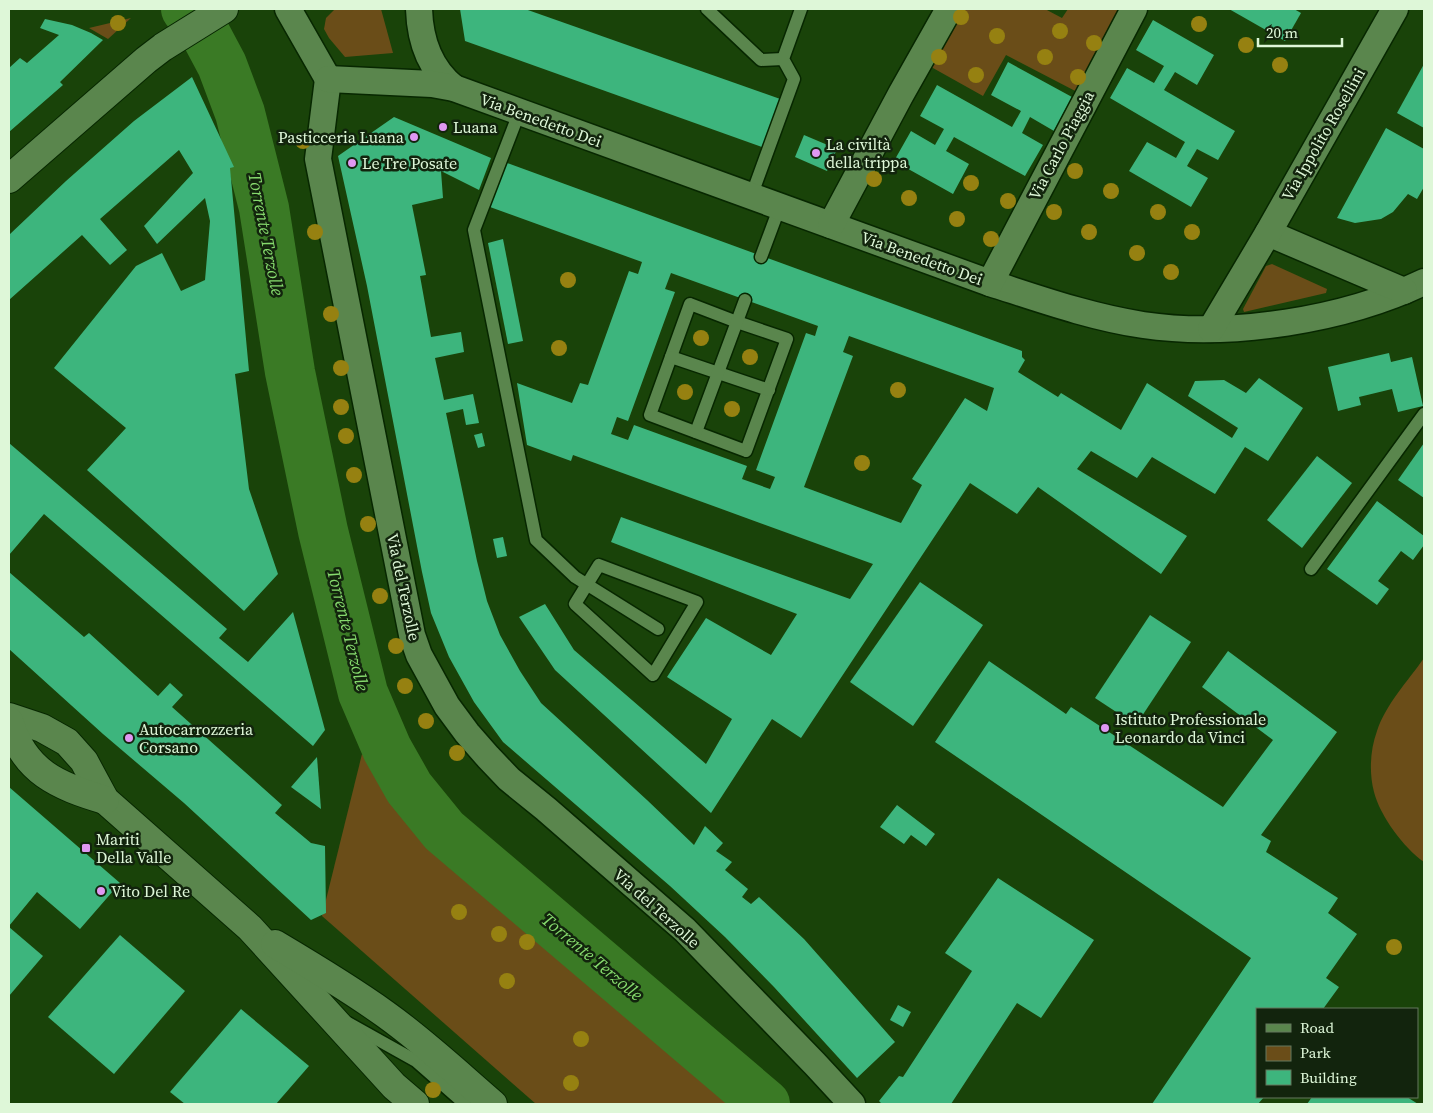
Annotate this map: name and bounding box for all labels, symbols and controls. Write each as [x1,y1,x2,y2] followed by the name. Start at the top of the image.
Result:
[1258,15,1342,47] scale bar
[1266,22,1298,43] text: 20 m
[1276,64,1370,204] street label: Via Ippolito Rosellini
[1023,86,1099,203] street label: Via Carlo Piaggia
[477,88,605,152] street label: Via Benedetto Dei
[453,116,498,138] place label: Luana
[437,121,449,133] marker: Luana
[278,126,405,148] place label: Pasticceria Luana
[408,131,420,143] marker: Pasticceria Luana
[826,133,908,173] place label: La civiltà della trippa
[810,147,822,159] marker: La civiltà della trippa
[362,152,457,174] place label: Le Tre Posate
[346,157,358,169] marker: Le Tre Posate
[242,170,291,298] water label: Torrente Terzolle
[858,226,986,290] street label: Via Benedetto Dei
[382,531,426,643] street label: Via del Terzolle
[321,566,376,694] water label: Torrente Terzolle
[1115,708,1266,748] place label: Istituto Professionale Leonardo da Vinci
[139,718,254,758] place label: Autocarrozzeria Corsano
[1099,722,1111,734] marker: Istituto Professionale Leonardo da Vinci
[123,732,135,744] marker: Autocarrozzeria Corsano
[96,828,171,868] place label: Mariti Della Valle
[80,842,92,854] marker: Mariti Della Valle
[609,863,705,953] street label: Via del Terzolle
[111,880,190,902] place label: Vito Del Re
[95,885,107,897] marker: Vito Del Re
[536,907,649,1007] water label: Torrente Terzolle
[1256,1008,1418,1098] legend
[1300,1017,1334,1038] text: Road
[1300,1042,1332,1063] text: Park
[1300,1067,1357,1088] text: Building

